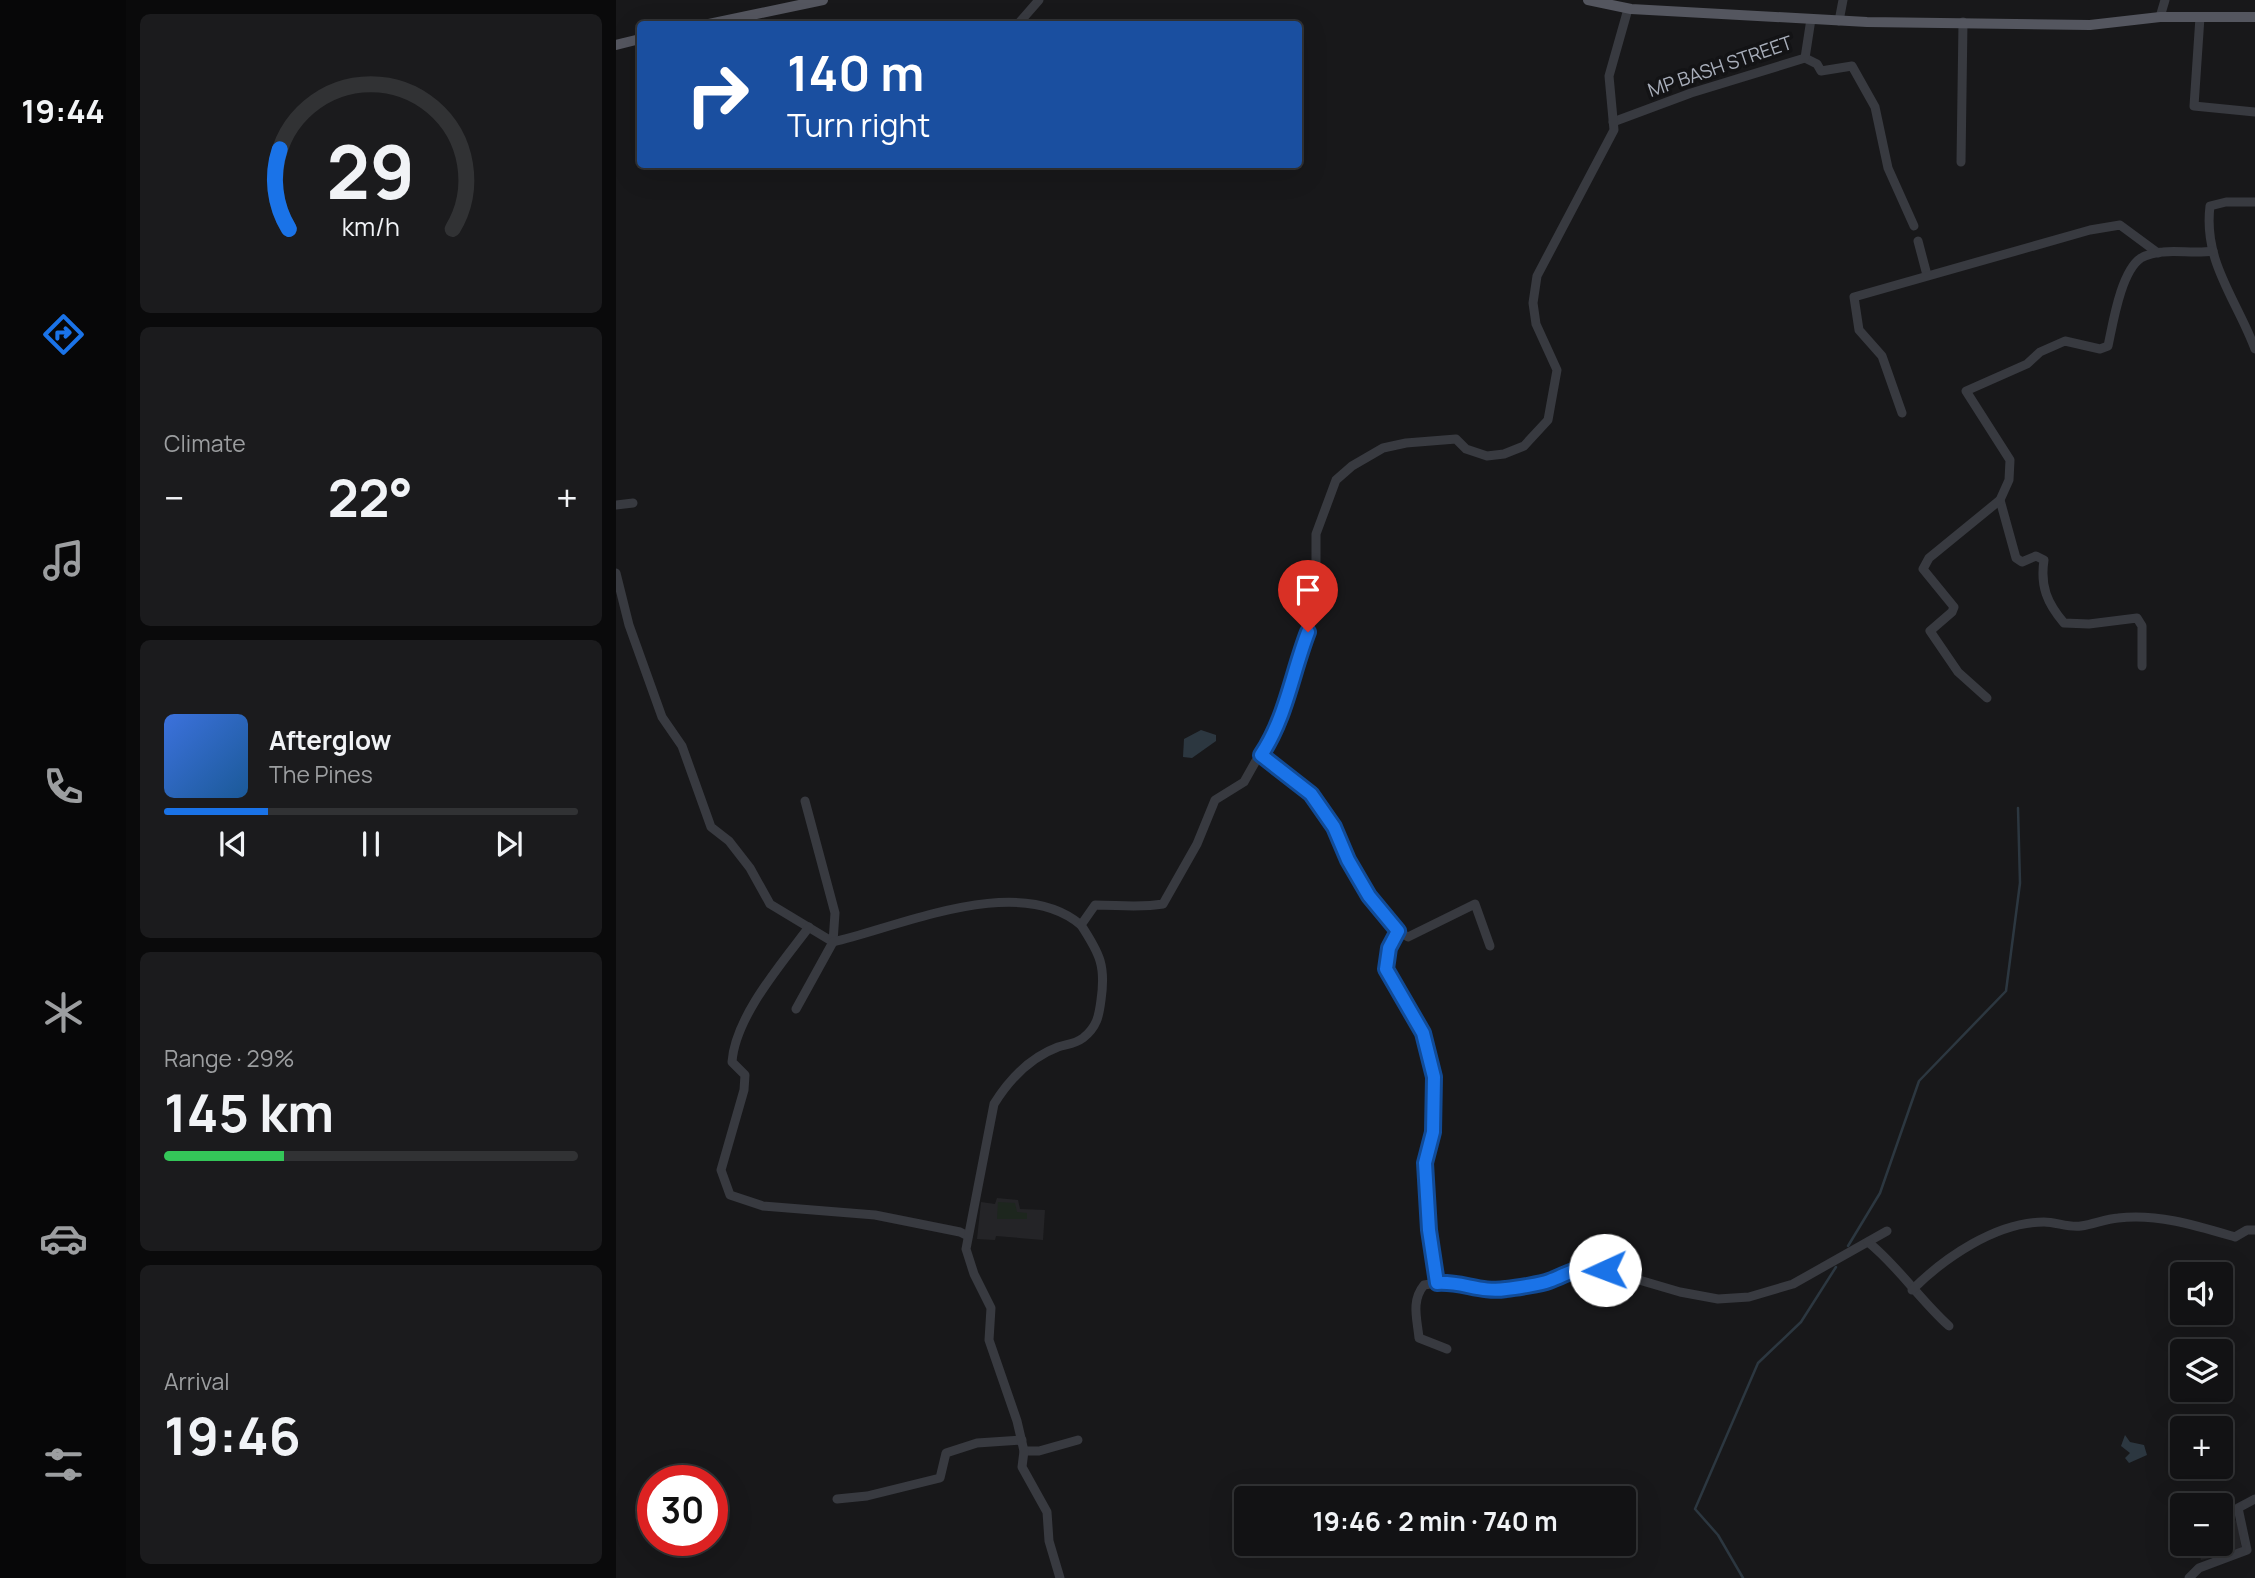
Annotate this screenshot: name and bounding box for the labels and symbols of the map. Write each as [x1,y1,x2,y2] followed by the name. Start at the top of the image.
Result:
[1644,29,1796,103] street label: MP BASH STREET
[1278,560,1338,632] pin
[1568,1233,1642,1307] position arrow
[637,1465,728,1556] speed limit sign: 30

